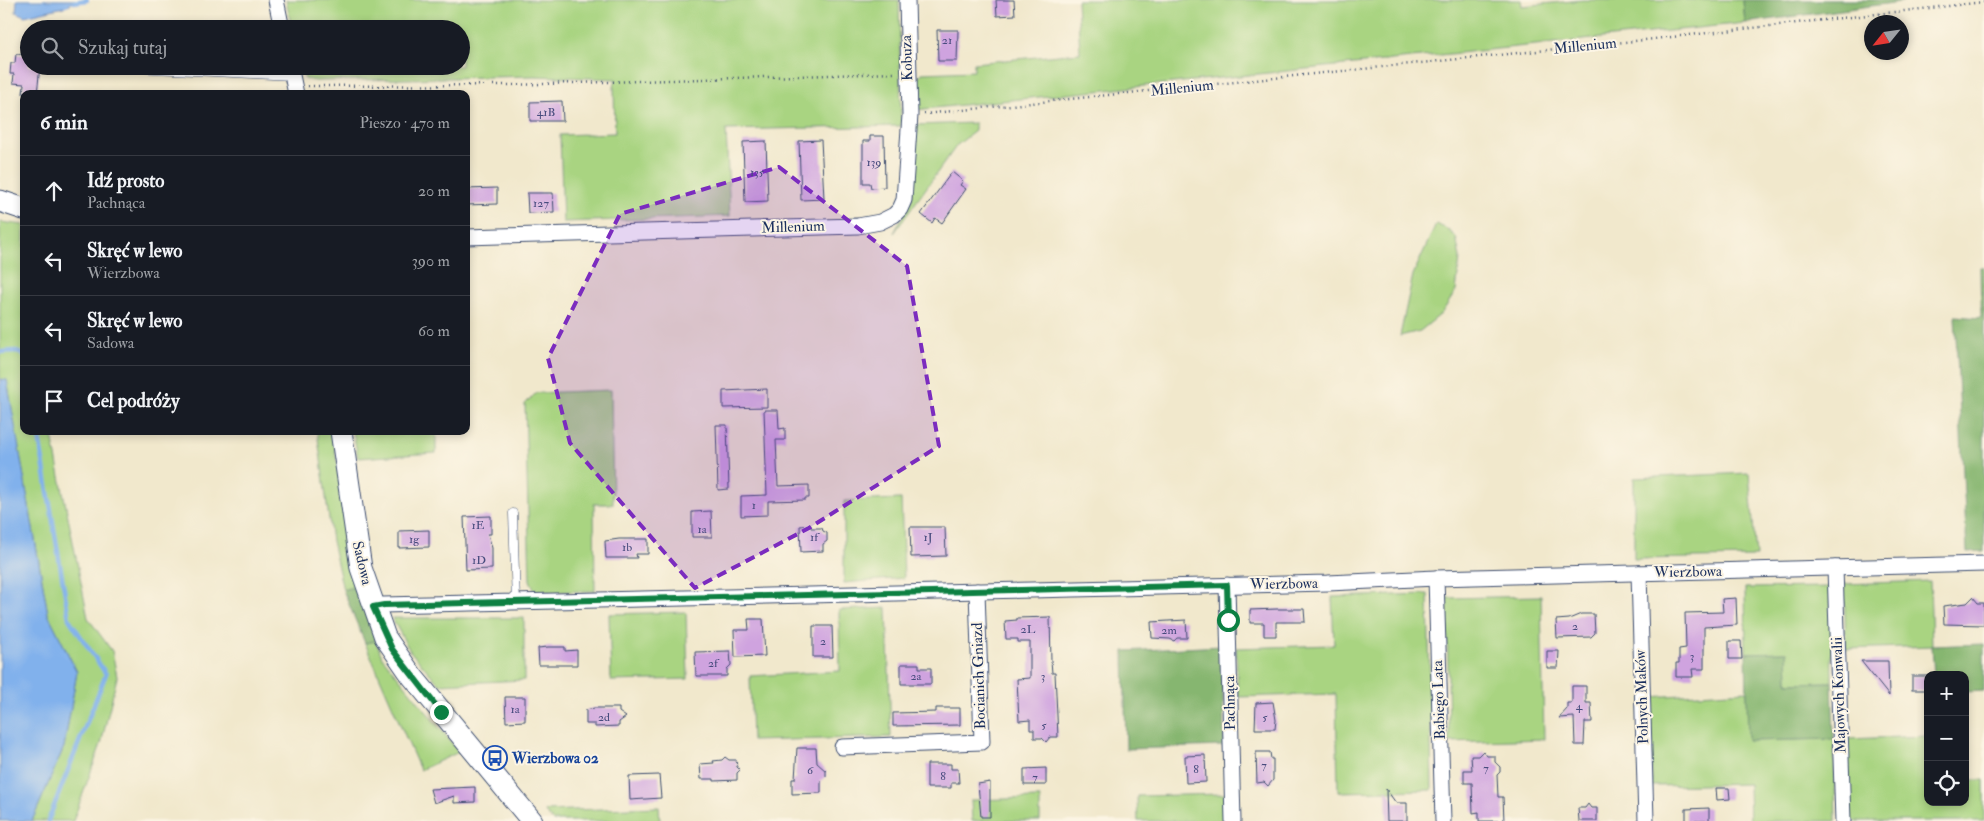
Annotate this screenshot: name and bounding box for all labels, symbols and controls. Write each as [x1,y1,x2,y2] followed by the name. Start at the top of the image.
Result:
[1864,15,1909,60] north arrow
[20,20,470,75] search box
[942,33,952,48] house number: 21
[1552,33,1618,59] street label: Millenium
[38,34,66,62] icon: search
[897,34,917,81] street label: Kobuza
[78,36,167,60] text: Szukaj tutaj
[1149,75,1215,101] street label: Millenium
[537,105,555,120] house number: 41B
[40,109,88,136] text: 6 min
[359,113,450,133] text: Pieszo · 470 m
[866,155,882,170] house number: 139
[750,165,765,180] house number: 135
[87,169,164,193] text: Idź prosto
[40,177,68,205] icon: ahead
[418,181,450,201] text: 20 m
[87,193,145,213] text: Pachnąca
[533,196,549,211] house number: 127
[761,216,825,238] street label: Millenium
[87,239,182,263] text: Skręć w lewo
[40,247,68,275] icon: left
[412,251,450,271] text: 390 m
[87,263,160,283] text: Wierzbowa
[87,309,182,333] text: Skręć w lewo
[40,317,68,345] icon: left
[418,321,450,341] text: 60 m
[87,333,134,353] text: Sadowa
[40,387,68,415] icon: arrive
[87,389,180,413] text: Cel podróży
[752,498,756,513] house number: 1
[472,518,485,533] house number: 1E
[697,522,708,537] house number: 1a
[810,530,820,545] house number: 1f
[923,530,933,545] house number: 1J
[409,532,420,547] house number: 1g
[348,539,376,588] street label: Sadowa
[622,540,632,555] house number: 1b
[472,553,486,568] house number: 1D
[1653,562,1723,582] street label: Wierzbowa
[1249,574,1319,594] street label: Wierzbowa
[1217,609,1240,632] route start
[1572,619,1578,634] house number: 2
[968,622,990,730] street label: Bocianich Gniazd
[1021,622,1036,637] house number: 2L
[1161,623,1177,638] house number: 2m
[820,634,826,649] house number: 2
[1827,637,1851,753] street label: Majowych Konwalii
[1631,649,1653,744] street label: Polnych Maków
[1690,649,1694,664] house number: 3
[708,656,720,671] house number: 2f
[1428,659,1450,740] street label: Babiego Lata
[910,669,923,684] house number: 2a
[1041,669,1045,684] house number: 3
[1924,671,1969,806] map controls
[1924,671,1969,716] button: +
[1220,675,1240,730] street label: Pachnąca
[1576,699,1583,714] house number: 4
[430,701,453,724] route end
[510,702,521,717] house number: 1a
[598,710,610,725] house number: 2d
[1262,710,1268,725] house number: 5
[1924,716,1969,761] button: −
[1041,718,1047,733] house number: 5
[482,745,508,771] bus stop icon: Wierzbowa 02
[511,749,599,768] place label: Wierzbowa 02
[1261,758,1267,773] house number: 7
[1483,761,1489,776] house number: 7
[1924,761,1969,806] button: locate
[1193,762,1199,777] house number: 8
[807,763,814,778] house number: 6
[940,769,946,784] house number: 8
[1032,770,1038,785] house number: 7

